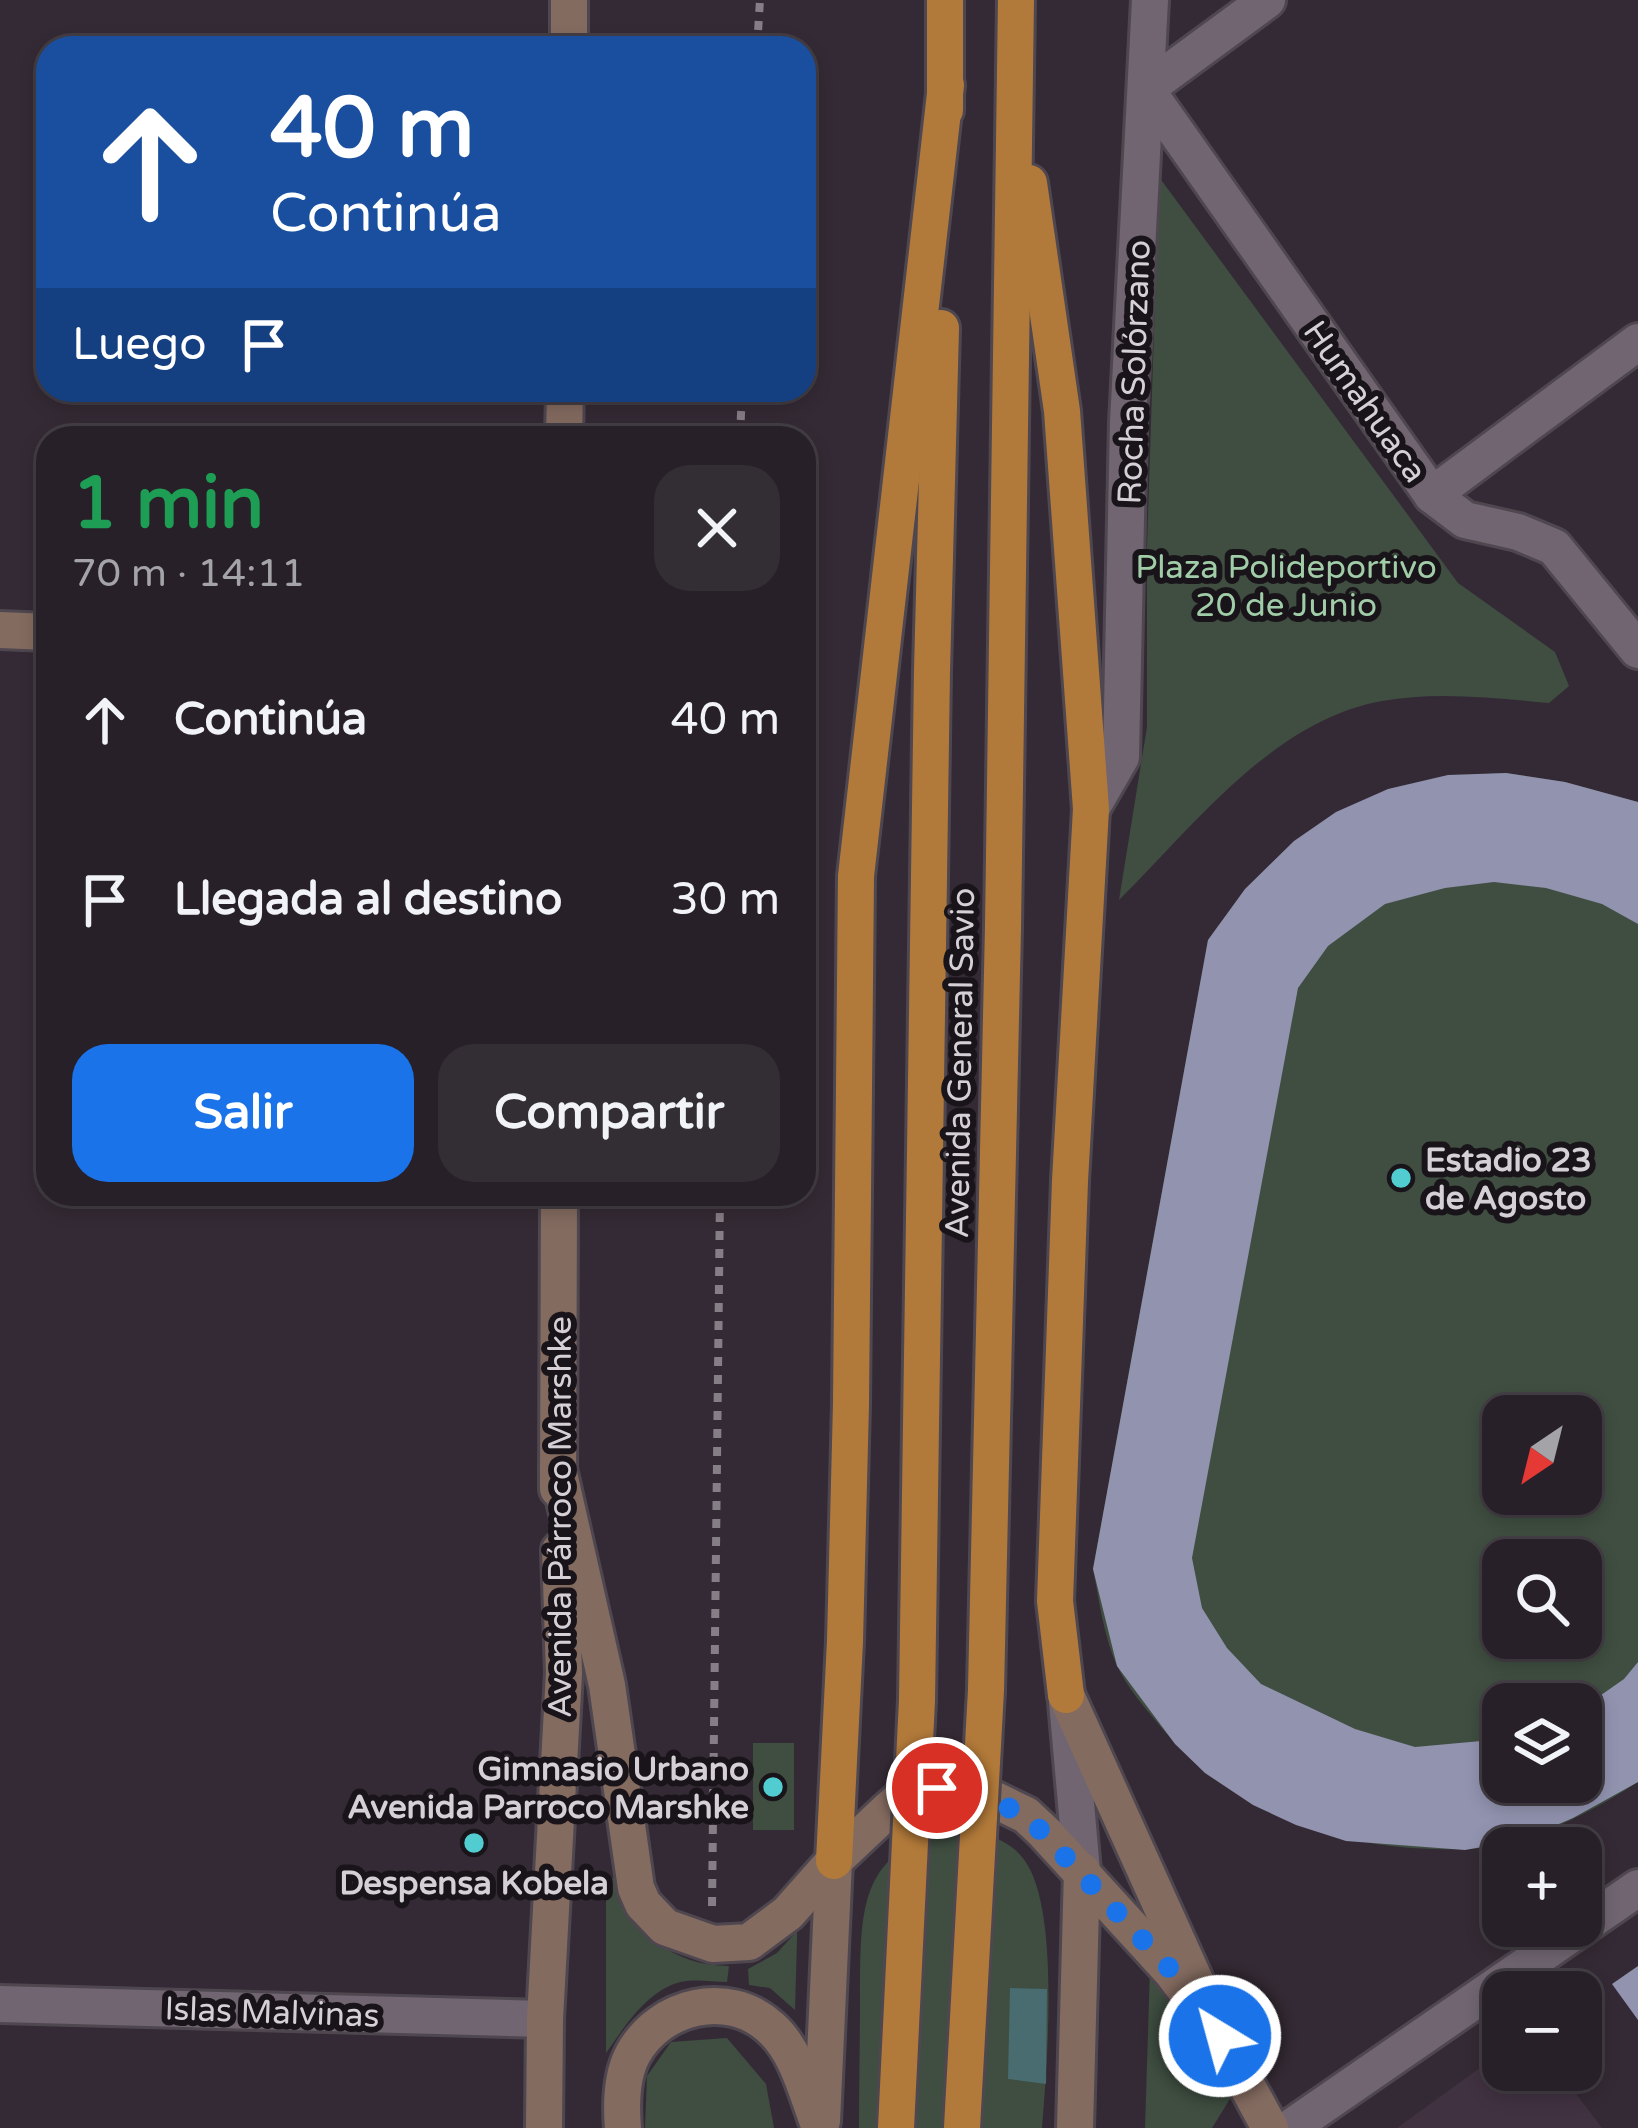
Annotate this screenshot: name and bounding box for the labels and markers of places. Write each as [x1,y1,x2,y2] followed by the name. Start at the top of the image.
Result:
[1425,1141,1592,1218] place label: Estadio 23 de Agosto
[1388,1165,1414,1191] marker: Estadio 23 de Agosto
[886,1737,988,1839] pin
[347,1750,749,1827] place label: Gimnasio Urbano Avenida Parroco Marshke
[760,1774,786,1800] marker: Gimnasio Urbano Avenida Parroco Marshke
[461,1830,487,1856] marker: Despensa Kobela
[339,1864,609,1903] place label: Despensa Kobela

